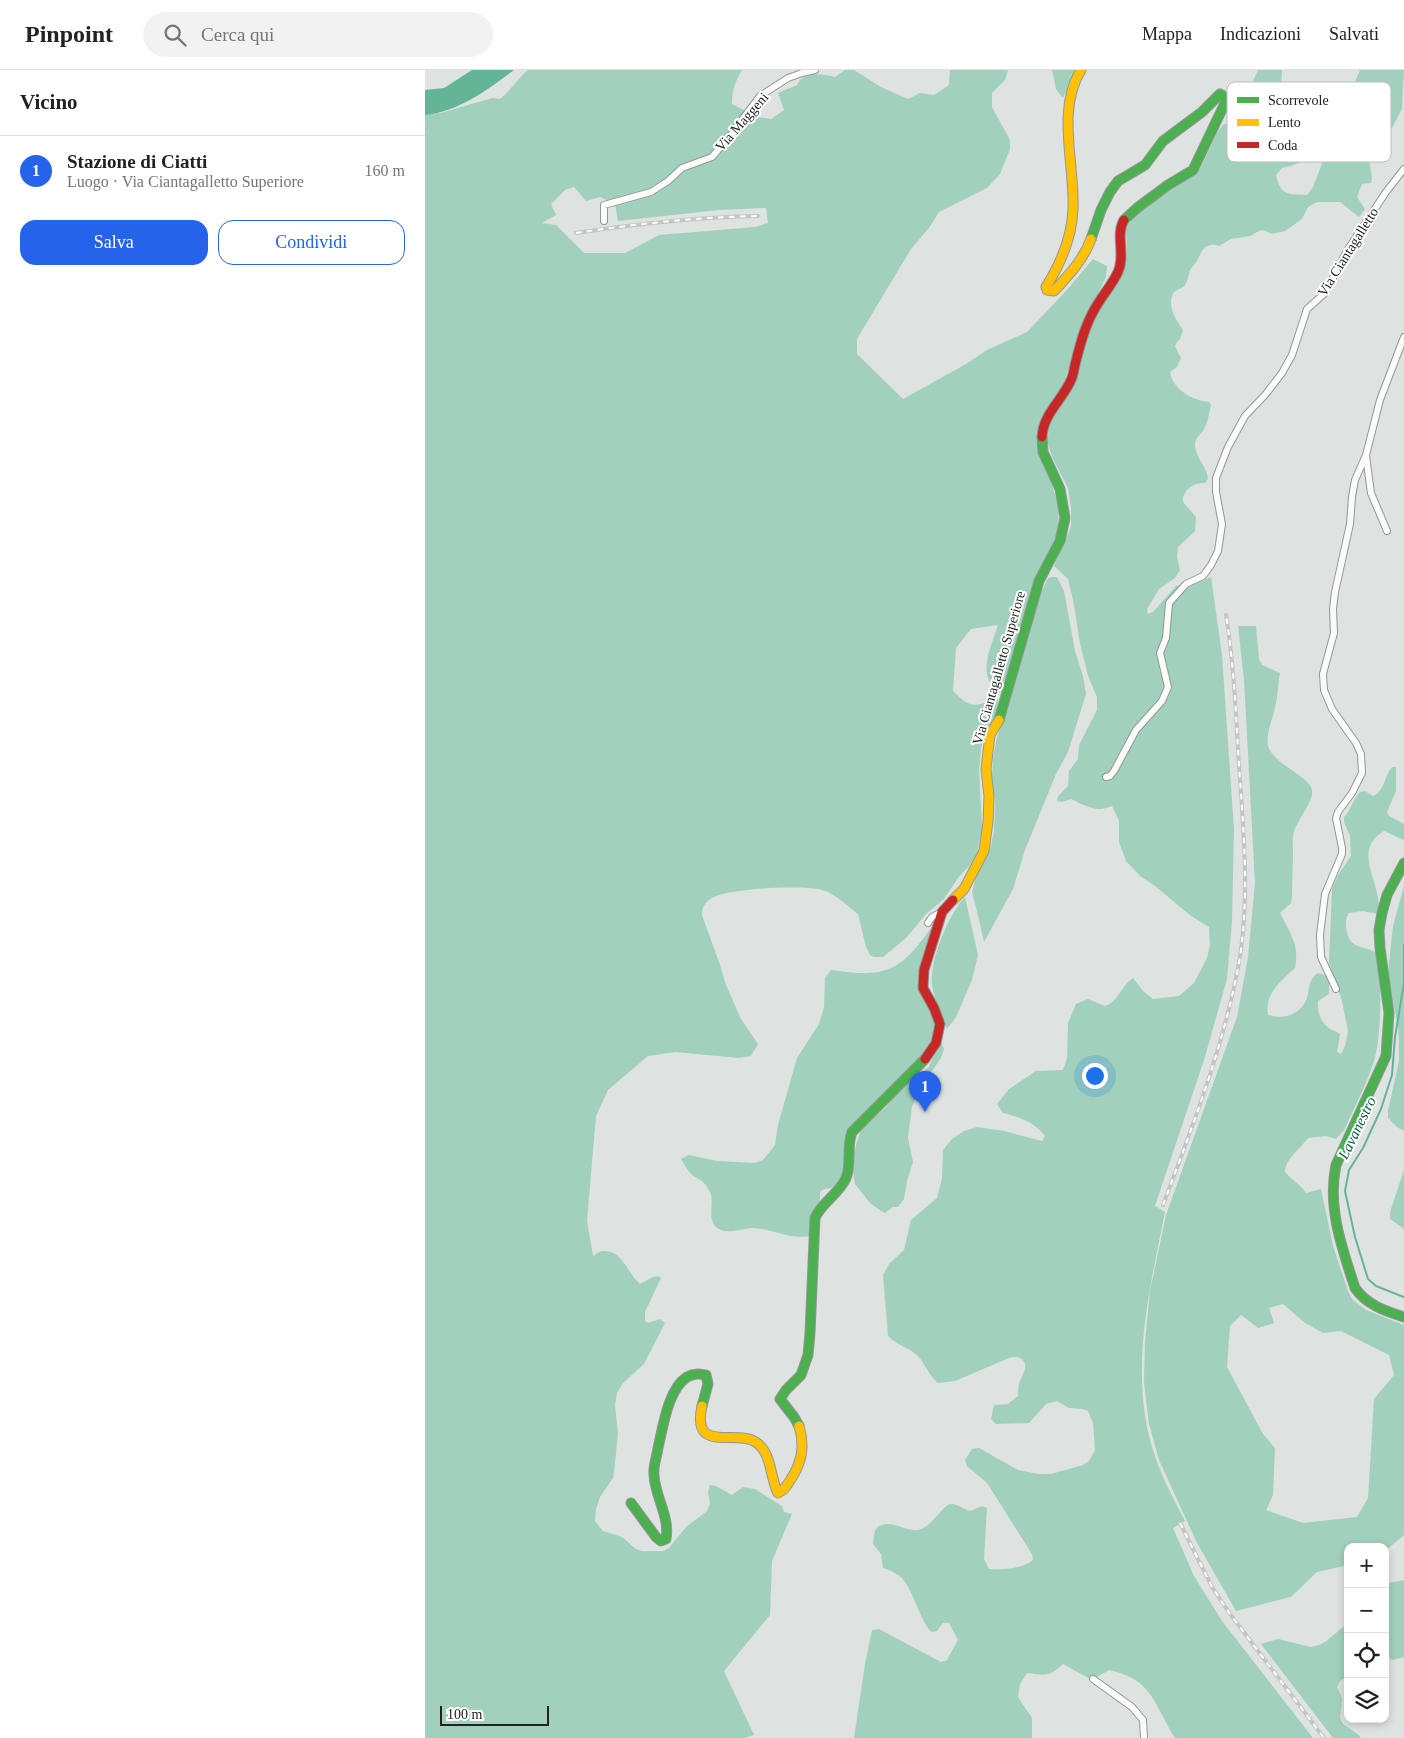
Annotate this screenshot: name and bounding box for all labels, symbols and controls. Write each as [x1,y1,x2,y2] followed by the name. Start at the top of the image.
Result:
[143,12,493,57] search box
[25,21,113,47] text: Pinpoint
[161,21,189,49] icon: search
[201,24,274,45] text: Cerca qui
[1142,24,1192,44] text: Mappa
[1220,24,1301,44] text: Indicazioni
[1329,24,1379,44] text: Salvati
[1227,82,1391,162] legend
[20,90,78,114] text: Vicino
[713,90,772,154] street label: Via Maggeni
[1268,93,1329,108] text: Scorrevole
[1268,115,1301,130] text: Lento
[1268,138,1298,153] text: Coda
[67,151,207,172] text: Stazione di Ciatti
[32,162,40,179] text: 1
[365,162,405,179] text: 160 m
[67,173,304,190] text: Luogo · Via Ciantagalletto Superiore
[1315,205,1381,299] street label: Via Ciantagalletto
[20,220,208,265] button: Salva
[218,220,405,265] button: Condividi
[970,589,1028,747] street label: Via Ciantagalletto Superiore
[1082,1063,1108,1089] your location
[909,1071,941,1112] pin: 1
[1335,1094,1379,1162] water label: Lavanestro
[1344,1543,1389,1723] map controls
[1344,1543,1389,1588] button: +
[1344,1588,1389,1633] button: −
[1344,1633,1389,1678] button: locate
[1344,1678,1389,1723] button: layers
[440,1703,549,1726] scale bar
[447,1707,482,1722] text: 100 m

